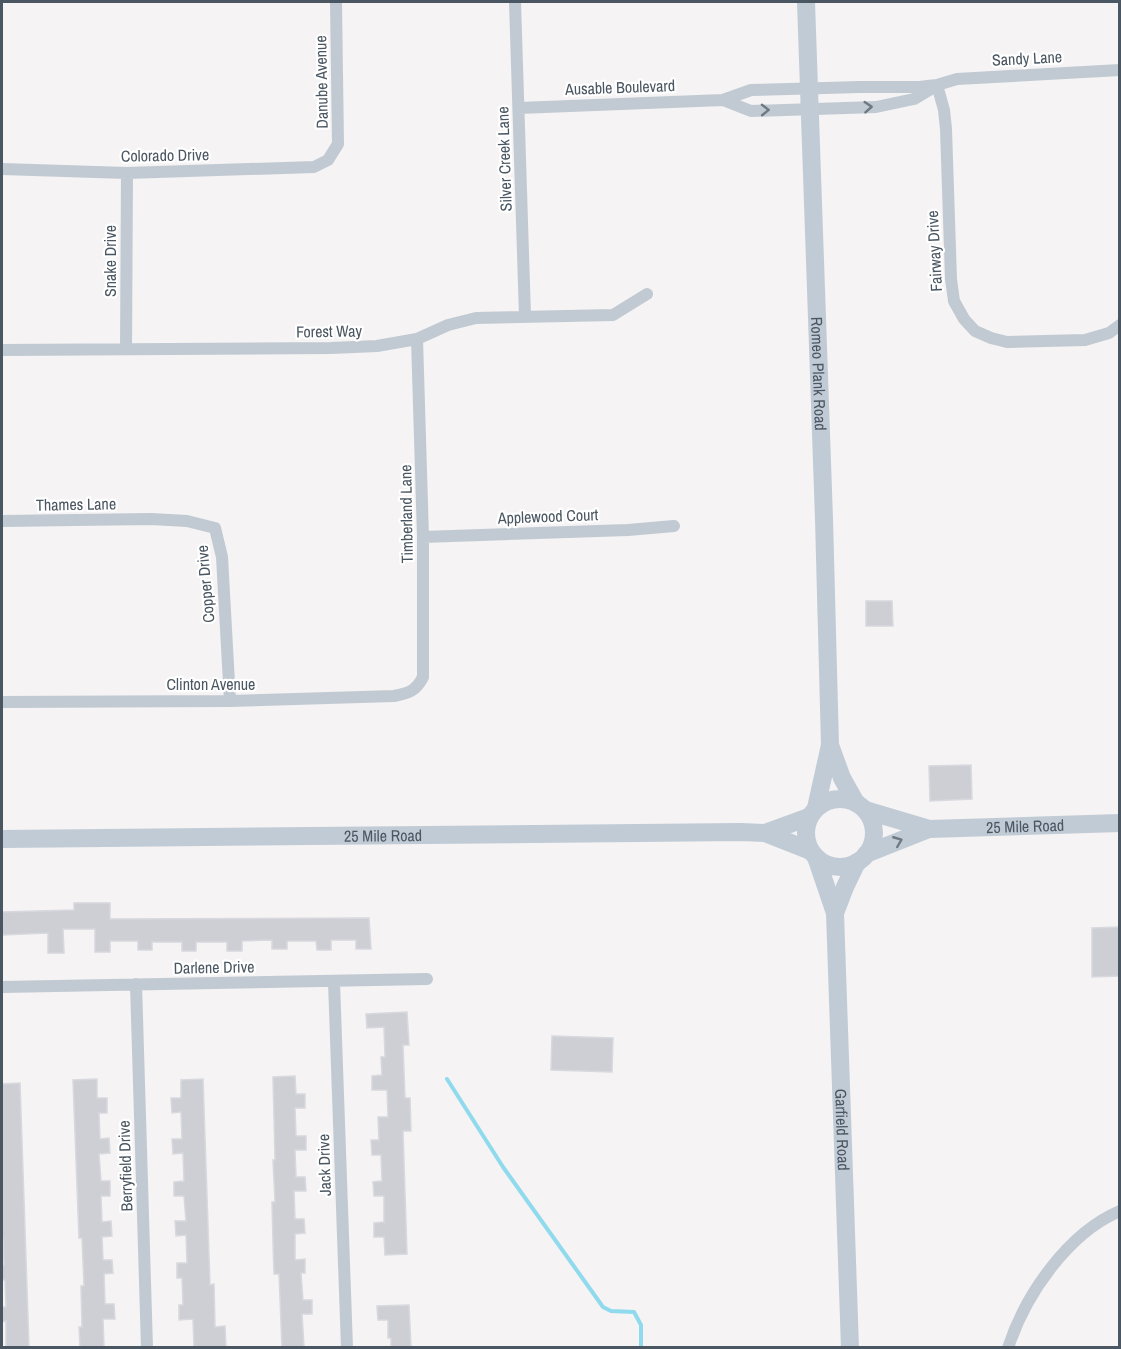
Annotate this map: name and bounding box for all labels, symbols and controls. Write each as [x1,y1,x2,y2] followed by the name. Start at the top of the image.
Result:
[309,35,333,129] street label: Danube Avenue
[991,45,1063,71] street label: Sandy Lane
[564,74,675,100] street label: Ausable Boulevard
[864,101,873,114] one-way arrow
[761,104,770,117] one-way arrow
[491,106,517,212] street label: Silver Creek Lane
[121,143,209,167] street label: Colorado Drive
[921,210,947,292] street label: Fairway Drive
[99,225,121,297] street label: Snake Drive
[806,317,832,431] street label: Romeo Plank Road
[296,319,363,343] street label: Forest Way
[394,464,418,564] street label: Timberland Lane
[36,492,116,516] street label: Thames Lane
[496,503,599,529] street label: Applewood Court
[191,544,219,624] street label: Copper Drive
[167,673,255,695] street label: Clinton Avenue
[986,814,1065,838] street label: 25 Mile Road
[344,824,422,847] street label: 25 Mile Road
[892,836,903,848] one-way arrow
[173,955,255,979] street label: Darlene Drive
[830,1089,855,1171] street label: Garfield Road
[112,1120,138,1212] street label: Berryfield Drive
[312,1134,336,1196] street label: Jack Drive

